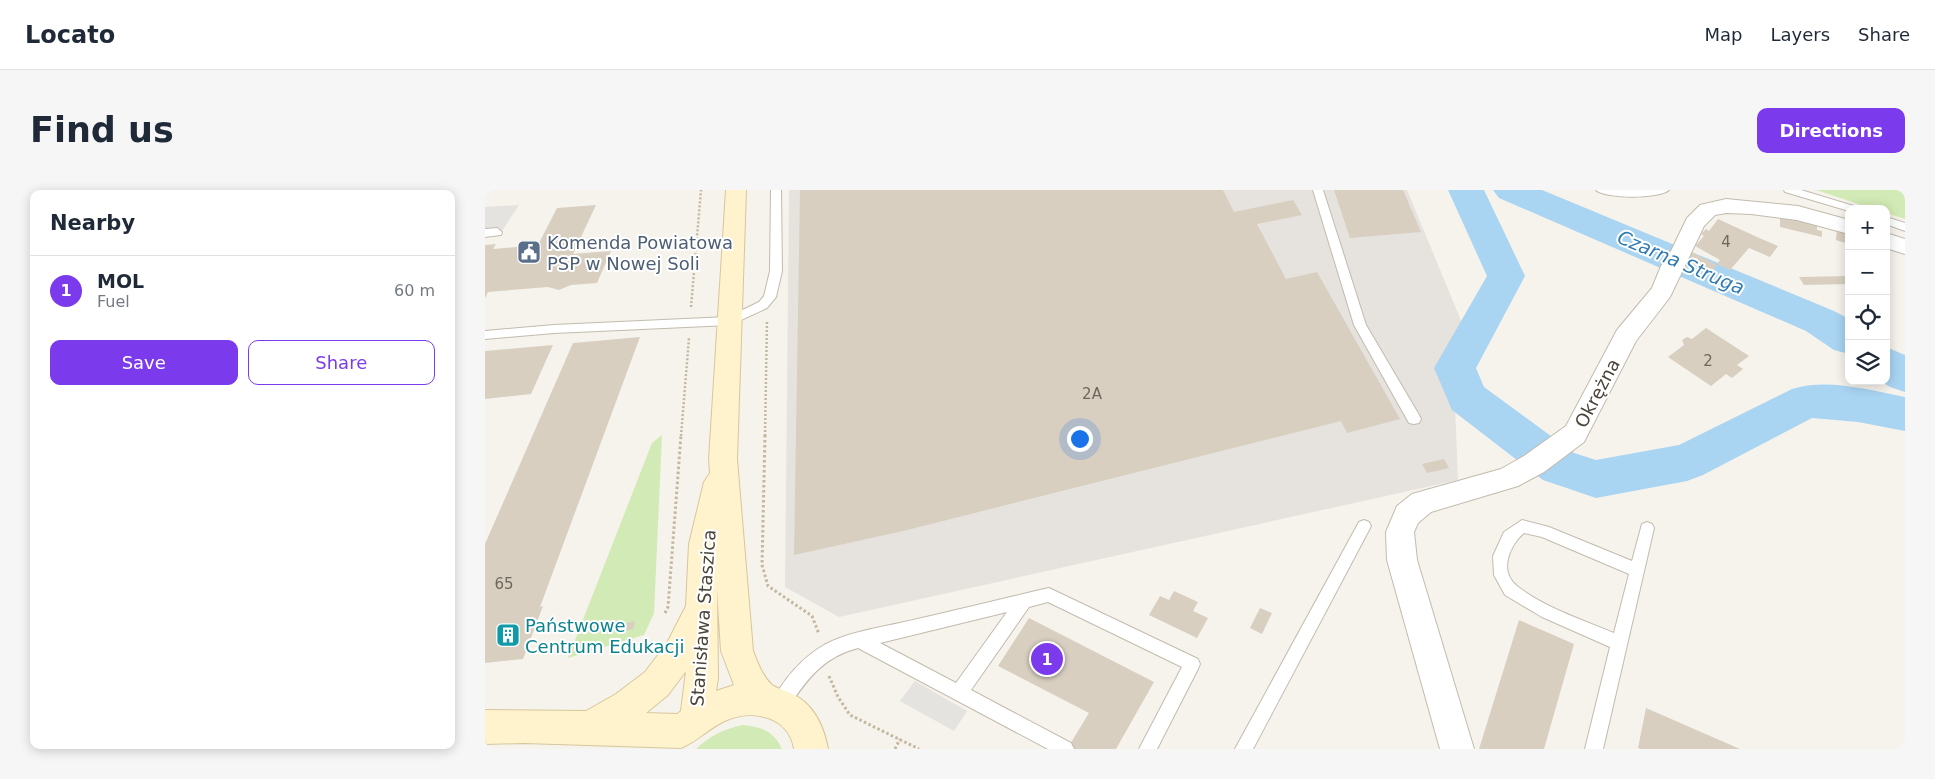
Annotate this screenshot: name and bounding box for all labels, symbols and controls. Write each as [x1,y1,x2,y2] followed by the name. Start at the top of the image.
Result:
[25,21,115,49] text: Locato
[1704,24,1742,45] text: Map
[1770,24,1830,45] text: Layers
[1858,24,1910,45] text: Share
[1757,108,1905,153] button: Directions
[30,110,174,150] text: Find us
[1845,205,1890,385] map controls
[1845,205,1890,250] button: +
[50,211,135,235] text: Nearby
[1614,225,1748,299] water label: Czarna Struga
[547,232,733,274] place label: Komenda Powiatowa PSP w Nowej Soli
[1721,233,1731,251] house number: 4
[516,239,542,265] public building icon: Komenda Powiatowa PSP w Nowej Soli
[1845,250,1890,295] button: −
[97,270,144,292] text: MOL
[60,281,72,300] text: 1
[394,281,435,300] text: 60 m
[97,292,130,311] text: Fuel
[1845,295,1890,340] button: locate
[50,340,238,385] button: Save
[248,340,435,385] button: Share
[1845,340,1890,385] button: layers
[1703,352,1713,370] house number: 2
[1570,355,1624,431] street label: Okrężna
[1082,385,1103,403] house number: 2A
[1067,426,1093,452] your location
[686,529,720,707] street label: Stanisława Staszica
[494,575,514,593] house number: 65
[525,615,684,657] place label: Państwowe Centrum Edukacji
[495,622,521,648] building icon: Państwowe Centrum Edukacji
[1031,640,1063,678] pin: 1

